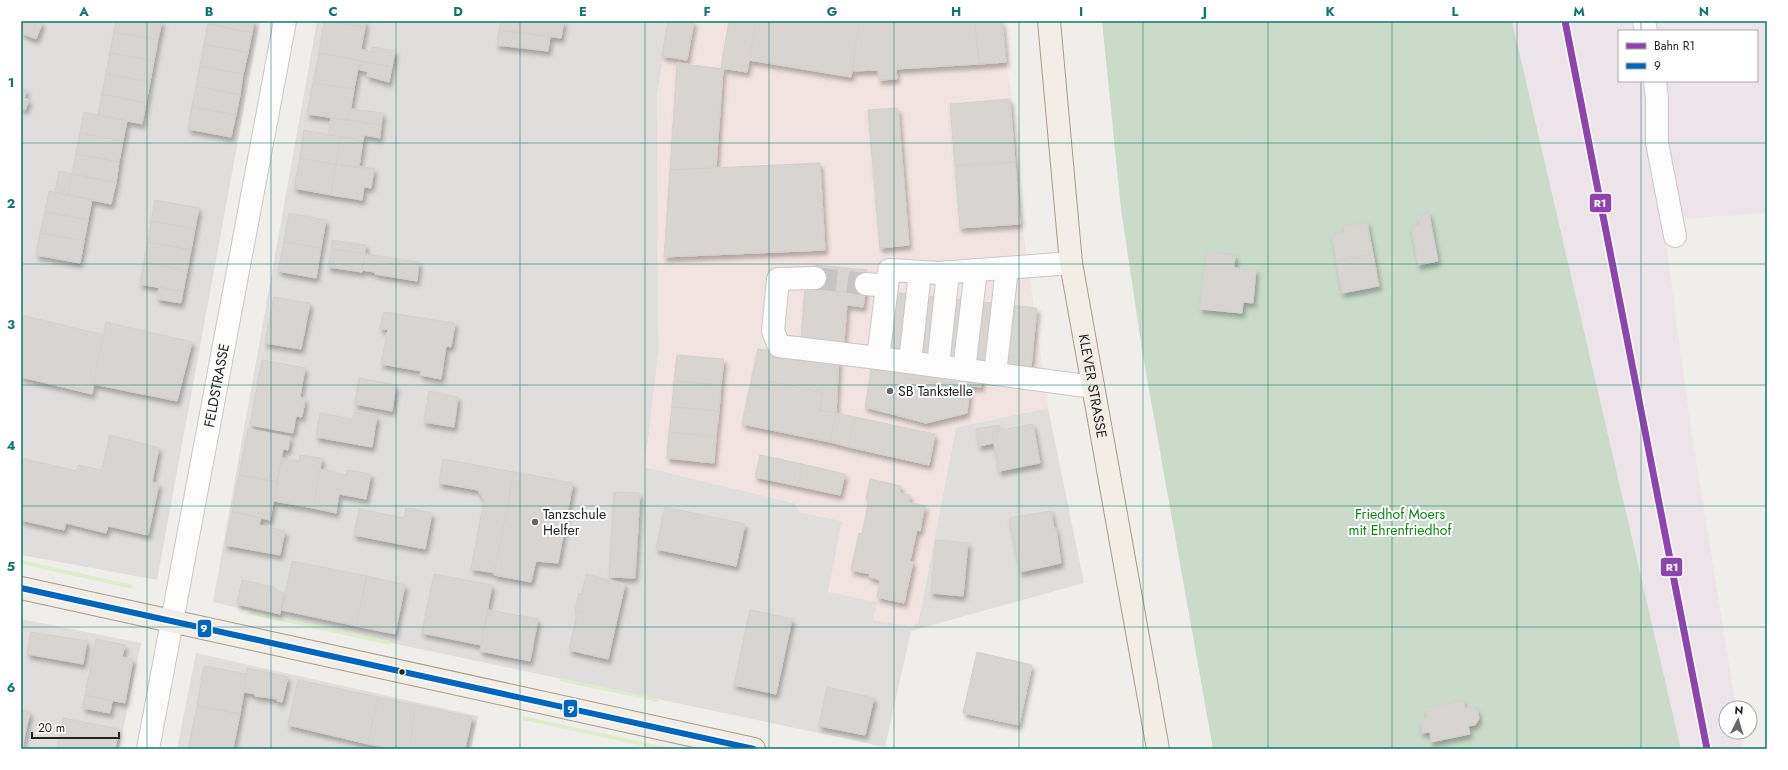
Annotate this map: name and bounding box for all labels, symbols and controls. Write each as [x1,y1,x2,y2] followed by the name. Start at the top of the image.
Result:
[78,2,89,21] text: A
[205,2,214,21] text: B
[328,2,338,21] text: C
[453,2,463,21] text: D
[579,2,587,21] text: E
[703,2,711,21] text: F
[827,2,838,21] text: G
[951,2,961,21] text: H
[1079,2,1083,21] text: I
[1200,2,1207,21] text: J
[1325,2,1335,21] text: K
[1452,2,1459,21] text: L
[1573,2,1585,21] text: M
[1699,2,1709,21] text: N
[1618,30,1758,82] legend
[1654,37,1695,55] text: Bahn R1
[1654,57,1661,75] text: 9
[8,73,14,92] text: 1
[1589,193,1612,213] line badge: R1
[7,194,15,213] text: 2
[1594,195,1606,211] text: R1
[7,315,15,334] text: 3
[1074,332,1112,440] street label: KLEVER STRASSE
[199,342,234,429] street label: FELDSTRASSE
[898,381,973,401] place label: SB Tankstelle
[885,386,895,396] marker: SB Tankstelle
[6,436,16,455] text: 4
[543,504,606,540] place label: Tanzschule Helfer
[1349,504,1452,540] park label: Friedhof Moers mit Ehrenfriedhof
[530,517,540,527] marker: Tanzschule Helfer
[7,557,15,576] text: 5
[1660,557,1683,577] line badge: R1
[1666,559,1678,575] text: R1
[197,619,212,638] line badge: 9
[200,620,208,636] text: 9
[397,667,407,677] unlabelled marker
[7,678,16,697] text: 6
[563,699,578,718] line badge: 9
[1718,700,1758,740] north arrow
[567,701,575,717] text: 9
[1734,702,1744,718] text: N
[32,714,119,740] scale bar
[38,719,65,737] text: 20 m

